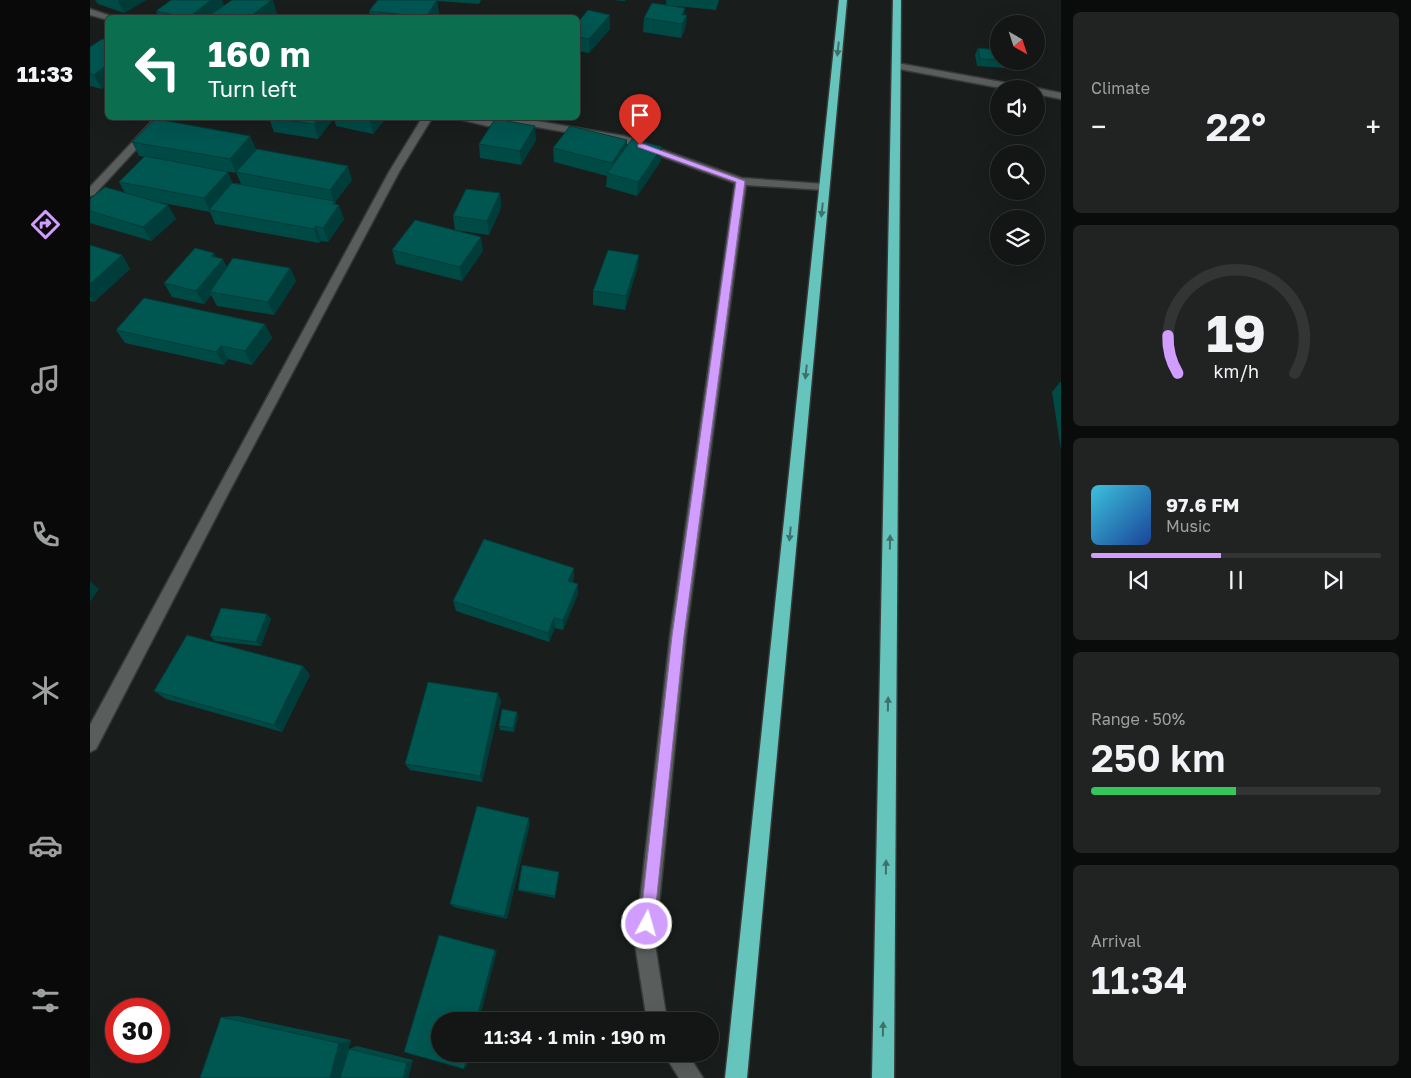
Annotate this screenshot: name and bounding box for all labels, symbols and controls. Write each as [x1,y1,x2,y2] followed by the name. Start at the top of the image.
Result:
[990,15,1045,70] north arrow
[990,15,1045,265] map controls
[208,33,310,75] text: 160 m
[125,35,190,100] icon: left
[834,41,842,57] one-way arrow
[17,60,73,87] text: 11:33
[208,75,297,102] text: Turn left
[1091,78,1150,98] text: Climate
[990,80,1045,135] button: sound
[619,94,661,145] pin
[626,101,654,129] icon: arrive
[1206,104,1266,149] text: 22°
[1091,110,1106,143] text: −
[1366,110,1381,143] text: +
[990,145,1045,200] button: search
[818,202,826,218] one-way arrow
[28,207,63,242] icon: directions
[990,210,1045,265] button: layers
[1206,301,1266,363] text: 19
[1213,360,1259,382] text: km/h
[28,362,63,397] icon: music
[802,364,810,380] one-way arrow
[1166,493,1240,516] text: 97.6 FM
[1166,516,1211,536] text: Music
[28,517,63,552] icon: phone
[786,526,794,542] one-way arrow
[887,534,895,550] one-way arrow
[1125,566,1153,594] icon: previous
[1222,566,1250,594] icon: pause
[1319,566,1347,594] icon: next
[28,673,63,708] icon: climate
[884,696,892,712] one-way arrow
[1091,709,1185,729] text: Range · 50%
[1091,735,1225,780] text: 250 km
[28,828,63,863] icon: car
[882,859,890,875] one-way arrow
[620,897,672,949] position arrow
[1091,931,1141,951] text: Arrival
[1091,957,1188,1002] text: 11:34
[28,983,63,1018] icon: filters
[105,998,170,1063] speed limit sign: 30
[879,1021,887,1037] one-way arrow
[484,1025,666,1048] text: 11:34 · 1 min · 190 m

